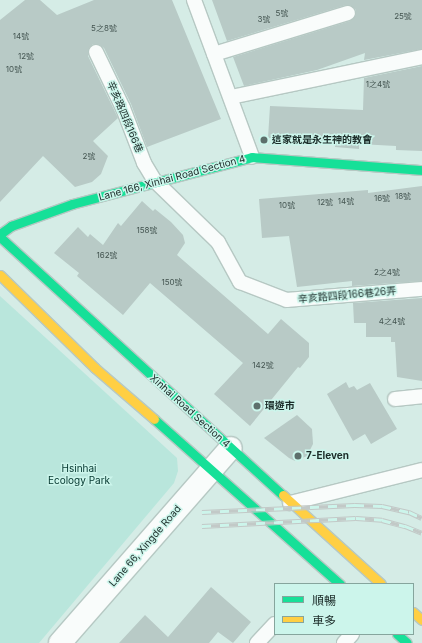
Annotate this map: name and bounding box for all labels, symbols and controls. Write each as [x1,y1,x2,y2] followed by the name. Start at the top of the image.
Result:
[276,9,288,19] house number: 5號
[394,12,412,22] house number: 25號
[258,15,270,25] house number: 3號
[91,24,117,34] house number: 5之8號
[13,32,29,42] house number: 14號
[18,52,34,62] house number: 12號
[6,65,22,75] house number: 10號
[105,79,145,155] street label: 辛亥路四段166巷
[366,80,390,90] house number: 1之4號
[272,134,372,146] place label: 這家就是永生神的教會
[259,135,269,145] marker: 這家就是永生神的教會
[83,152,95,162] house number: 2號
[97,153,247,203] street label: Lane 166, Xinhai Road Section 4
[395,192,411,202] house number: 18號
[374,194,390,204] house number: 16號
[338,197,354,207] house number: 14號
[317,198,333,208] house number: 12號
[279,201,295,211] house number: 10號
[136,226,158,236] house number: 158號
[96,251,118,261] house number: 162號
[374,268,400,278] house number: 2之4號
[161,278,183,288] house number: 150號
[297,285,397,305] street label: 辛亥路四段166巷26弄
[379,317,405,327] house number: 4之4號
[252,361,274,371] house number: 142號
[147,372,233,450] street label: Xinhai Road Section 4
[265,400,295,412] place label: 環遊市
[252,401,262,411] marker: 環遊市
[306,450,349,462] place label: 7-Eleven
[293,451,303,461] marker: 7-Eleven
[48,462,110,486] park label: Hsinhai Ecology Park
[106,503,184,589] street label: Lane 66, Xingde Road
[274,583,414,635] legend
[312,593,336,608] text: 順暢
[312,613,336,628] text: 車多

